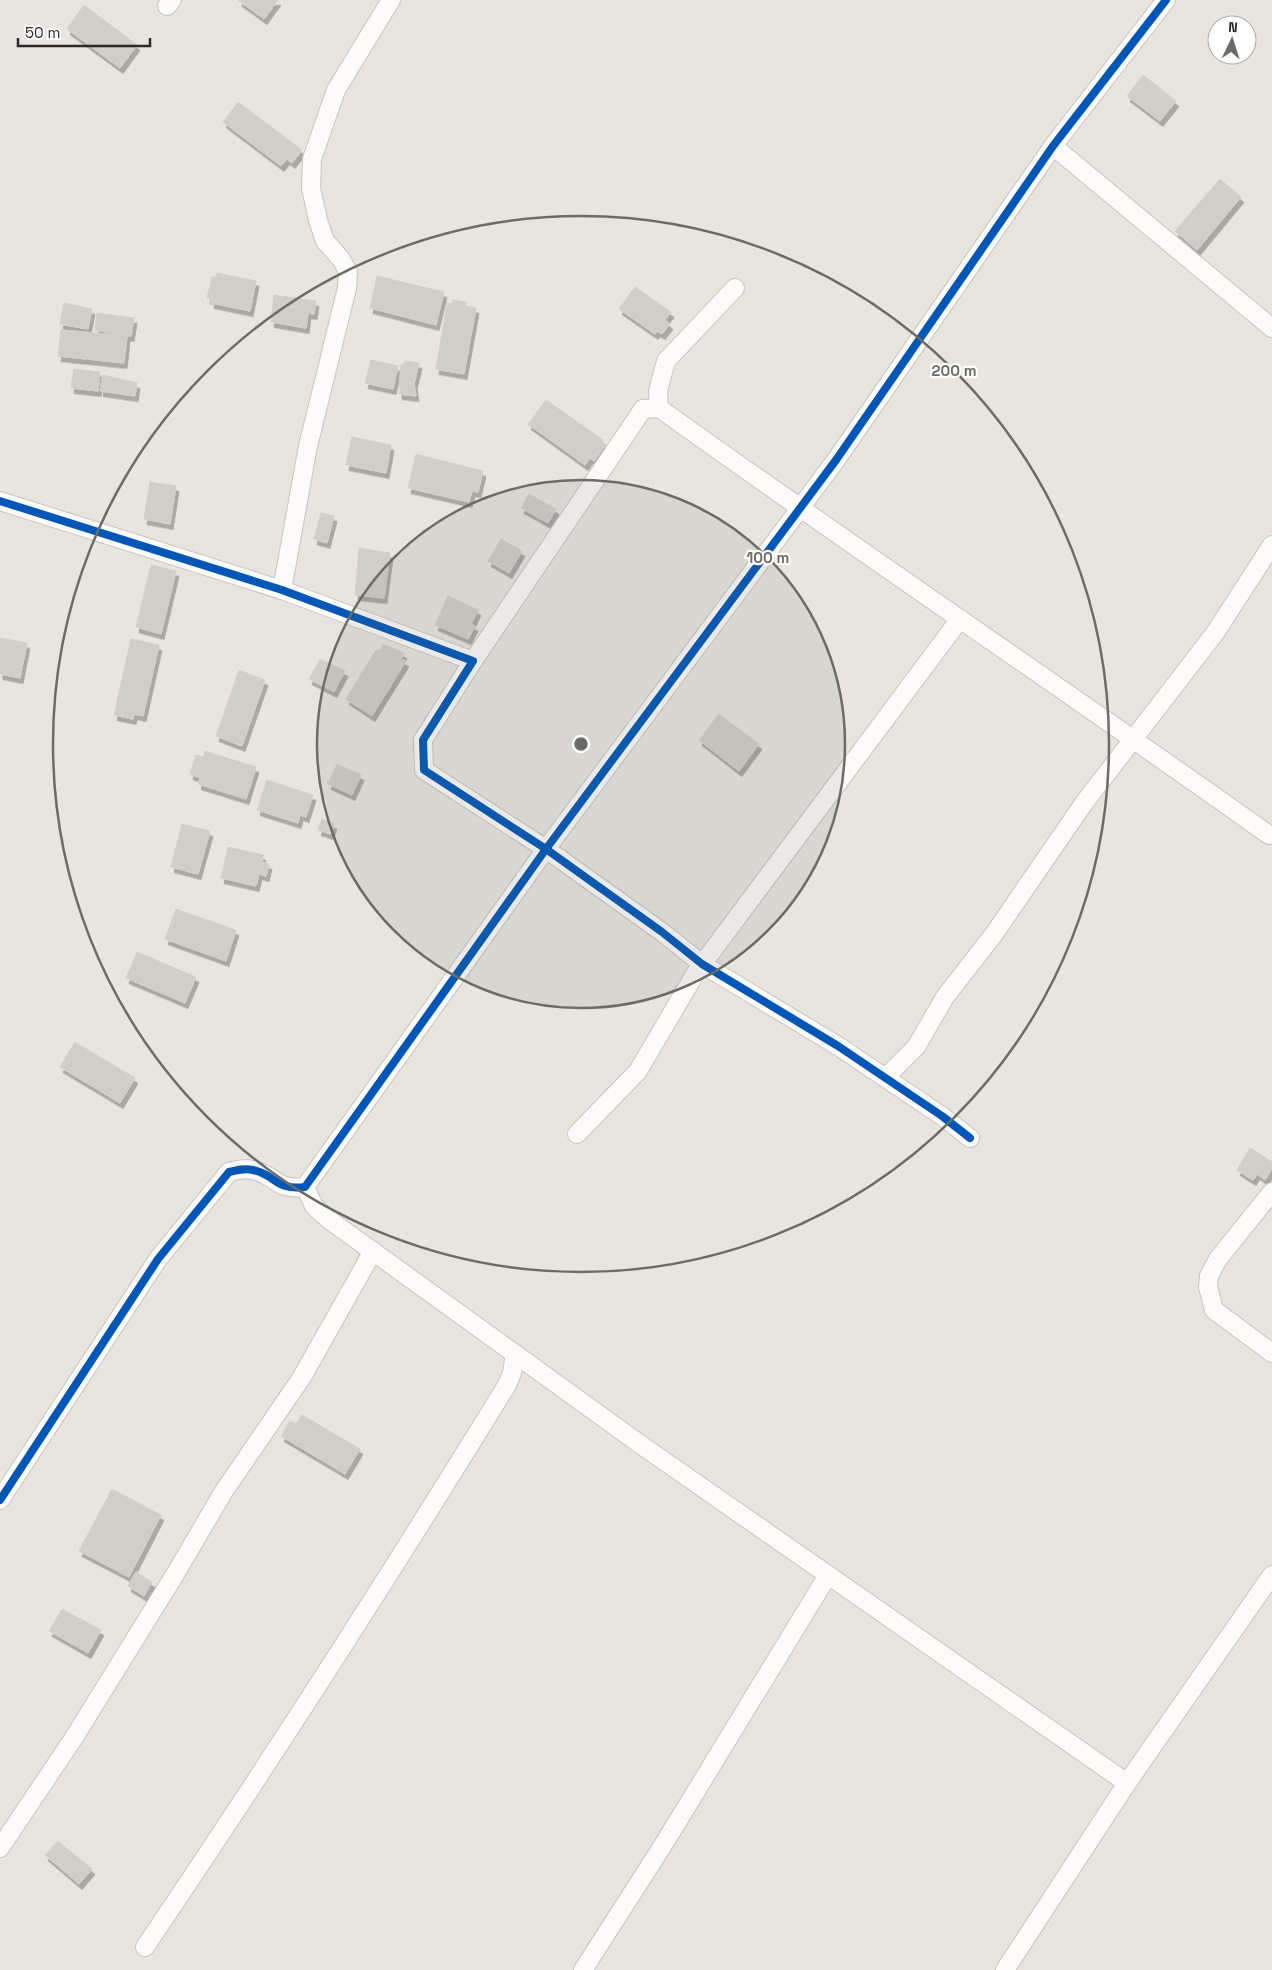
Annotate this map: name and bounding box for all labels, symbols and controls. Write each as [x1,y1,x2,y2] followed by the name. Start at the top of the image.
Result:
[18,15,150,47] scale bar
[1207,15,1257,65] north arrow
[1228,18,1238,36] text: N
[25,23,60,42] text: 50 m
[932,361,976,380] text: 200 m
[747,548,789,567] text: 100 m
[572,735,590,753] centre of rings

